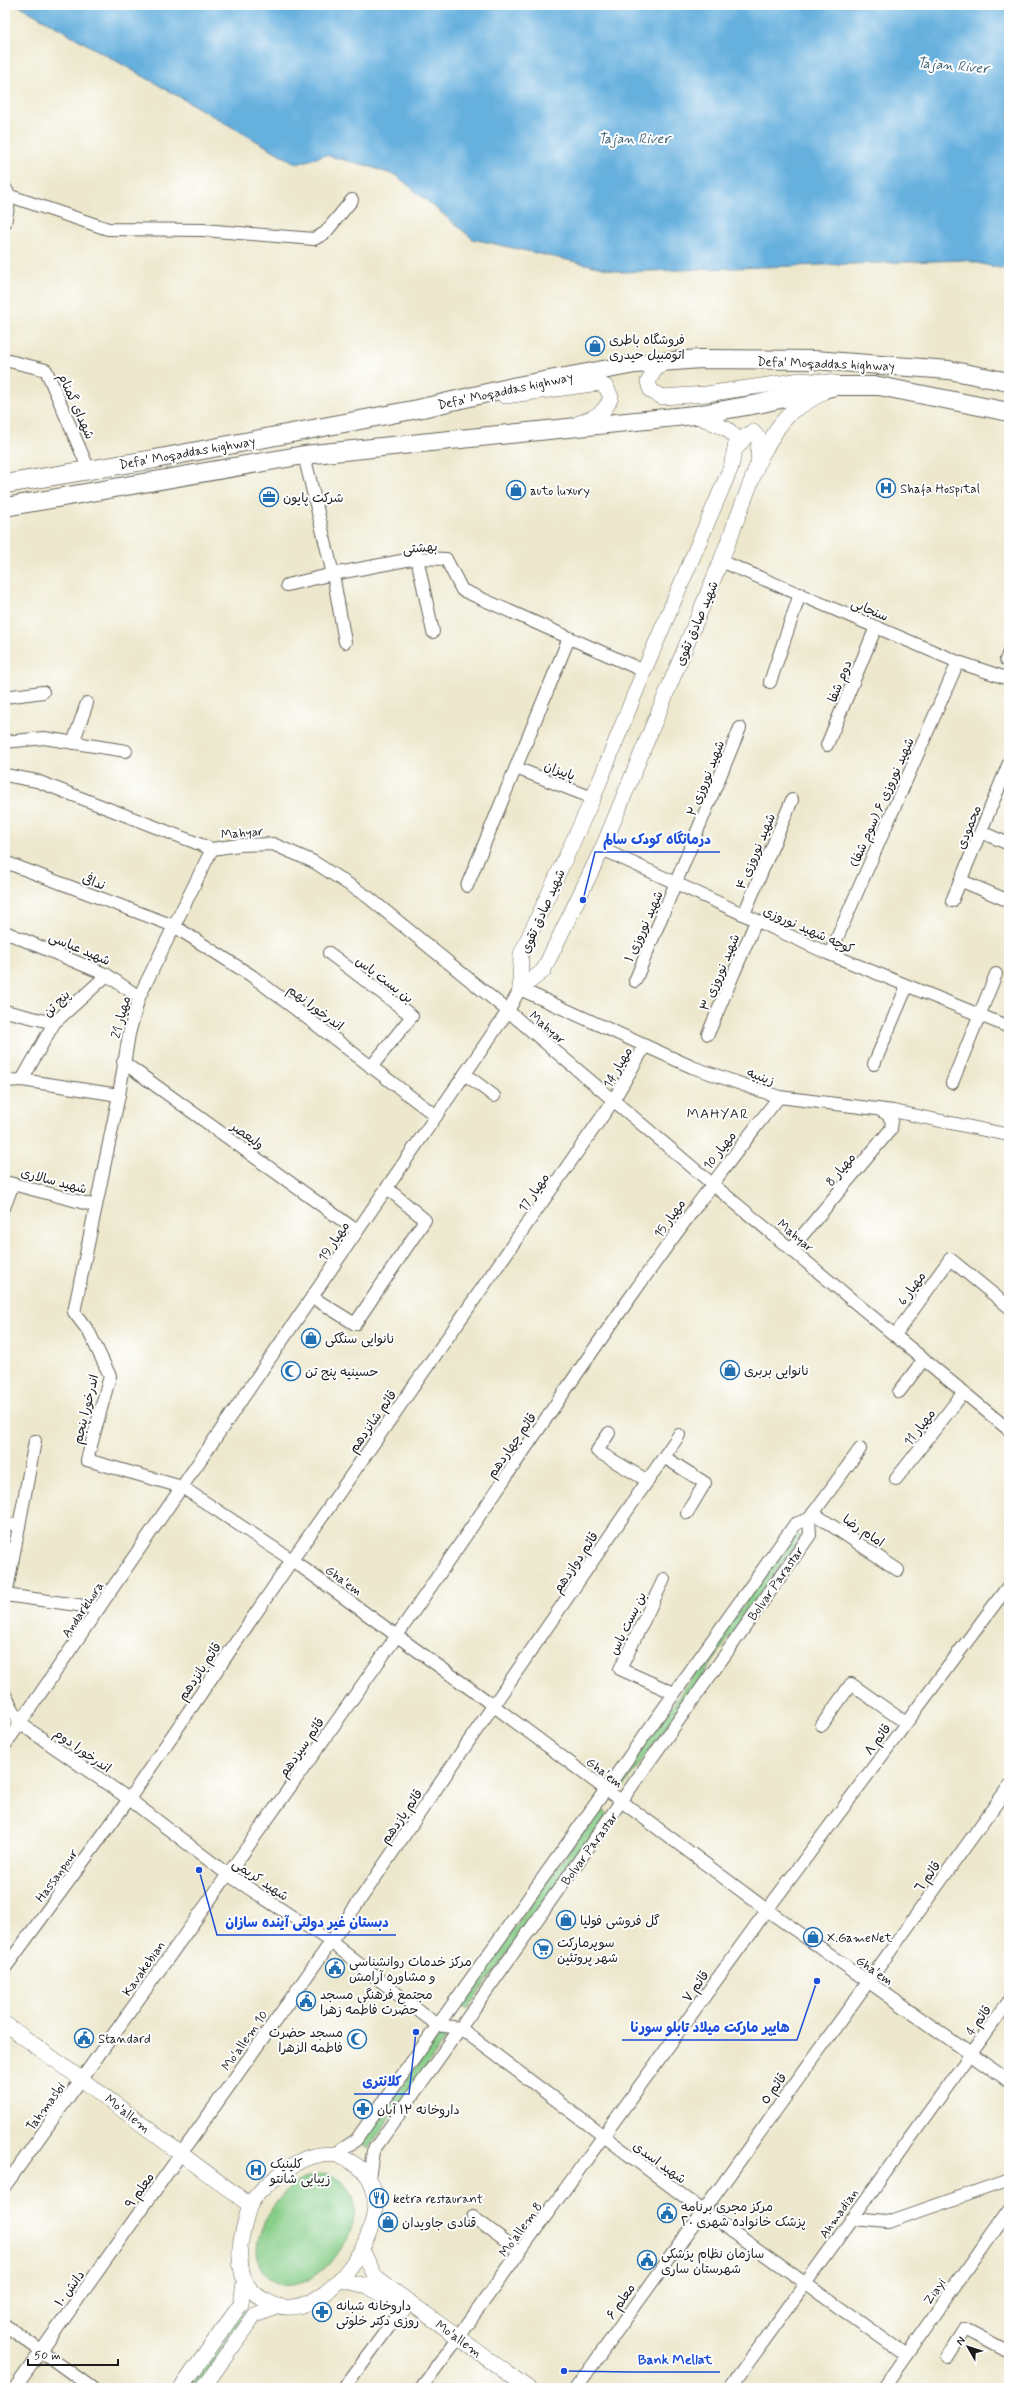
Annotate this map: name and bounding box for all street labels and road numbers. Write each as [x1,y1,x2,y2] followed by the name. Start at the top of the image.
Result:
[757,354,895,375] street label: Defa' Moqaddas highway
[436,369,574,414] street label: Defa' Moqaddas highway
[53,371,98,443] street label: شهدای گمنام
[118,433,257,474] street label: Defa' Moqaddas highway
[402,539,438,558] street label: بهشتی
[672,579,723,669] street label: شهید صادق تقوی
[848,595,891,626] street label: سنجابی
[824,658,857,705] street label: دوم شفا
[846,735,920,871] street label: شهید نوروزی ۶ (سوم شفا)
[684,738,729,819] street label: شهید نوروزی ۲
[542,758,578,785] street label: پاییزان
[953,803,986,852] street label: محمودی
[733,811,780,892] street label: شهید نوروزی ۴
[220,823,265,844] street label: Mahyar
[517,867,570,956] street label: شهید صادق تقوی
[79,869,108,895] street label: ندافی
[621,888,668,965] street label: شهید نوروزی ۱
[760,903,857,958] street label: کوچه شهید نوروزی
[46,929,113,970] street label: شهید عباسی
[697,932,744,1014] street label: شهید نوروزی ۳
[352,953,416,1008] street label: بن بست یاس
[283,981,347,1036] street label: اندرخورا نهم
[40,987,74,1021] street label: پنج تن
[108,994,135,1040] street label: مهیار 21
[525,1008,569,1049] street label: Mahyar
[600,1044,637,1091] street label: مهیار 14
[744,1065,777,1090] street label: زینبیه
[226,1118,267,1154] street label: ولیعصر
[700,1128,741,1174] street label: مهیار 10
[822,1150,860,1190] street label: مهیار 8
[19,1164,89,1198] street label: شهید سالاری
[515,1170,554,1216] street label: مهیار 17
[650,1196,690,1242] street label: مهیار 15
[773,1216,817,1257] street label: Mahyar
[315,1219,354,1265] street label: مهیار 19
[894,1269,930,1309] street label: مهیار 6
[70,1373,104,1446] street label: اندرخورا پنجم
[345,1387,402,1457] street label: قائم شانزدهم
[900,1406,940,1450] street label: مهیار 11
[484,1410,542,1482] street label: قائم چهاردهم
[838,1511,887,1552] street label: امام رضا
[550,1529,604,1597] street label: قائم دوازدهم
[744,1543,808,1624] street label: Bolvar Parastar
[321,1562,365,1600] street label: Gha'em
[58,1578,108,1641] street label: Andarkhora
[606,1589,651,1658] street label: بن بست یاس
[175,1639,227,1705] street label: قائم پانزدهم
[275,1715,330,1782] street label: قائم سیزدهم
[861,1721,896,1760] street label: قائم ٨
[50,1725,114,1778] street label: اندرخورا دوم
[582,1754,626,1793] street label: Gha'em
[377,1786,428,1848] street label: قائم یازدهم
[558,1808,623,1889] street label: Bolvar Parastar
[32,1845,83,1906] street label: Hassanpour
[229,1855,292,1905] street label: شهید کریمی
[911,1858,946,1896] street label: قائم ٦
[119,1938,170,2000] street label: Kavakebian
[852,1952,896,1990] street label: Gha'em
[679,1968,714,2007] street label: قائم ٧
[962,2002,997,2040] street label: قائم 4
[218,2007,272,2074] street label: Mo'allem 10
[757,2070,792,2108] street label: قائم ٥
[23,2079,70,2135] street label: Tahmasbi
[101,2091,153,2137] street label: Mo'allem
[629,2138,689,2188] street label: شهید اسدی
[122,2170,160,2213] street label: معلم ٩
[816,2186,863,2242] street label: Ahmadian
[496,2199,547,2261] street label: Mo'allem 8
[51,2267,89,2310] street label: دانش ۱۰
[920,2275,950,2308] street label: Ziayi
[603,2281,640,2324] street label: معلم ۶
[432,2317,485,2362] street label: Mo'allem

